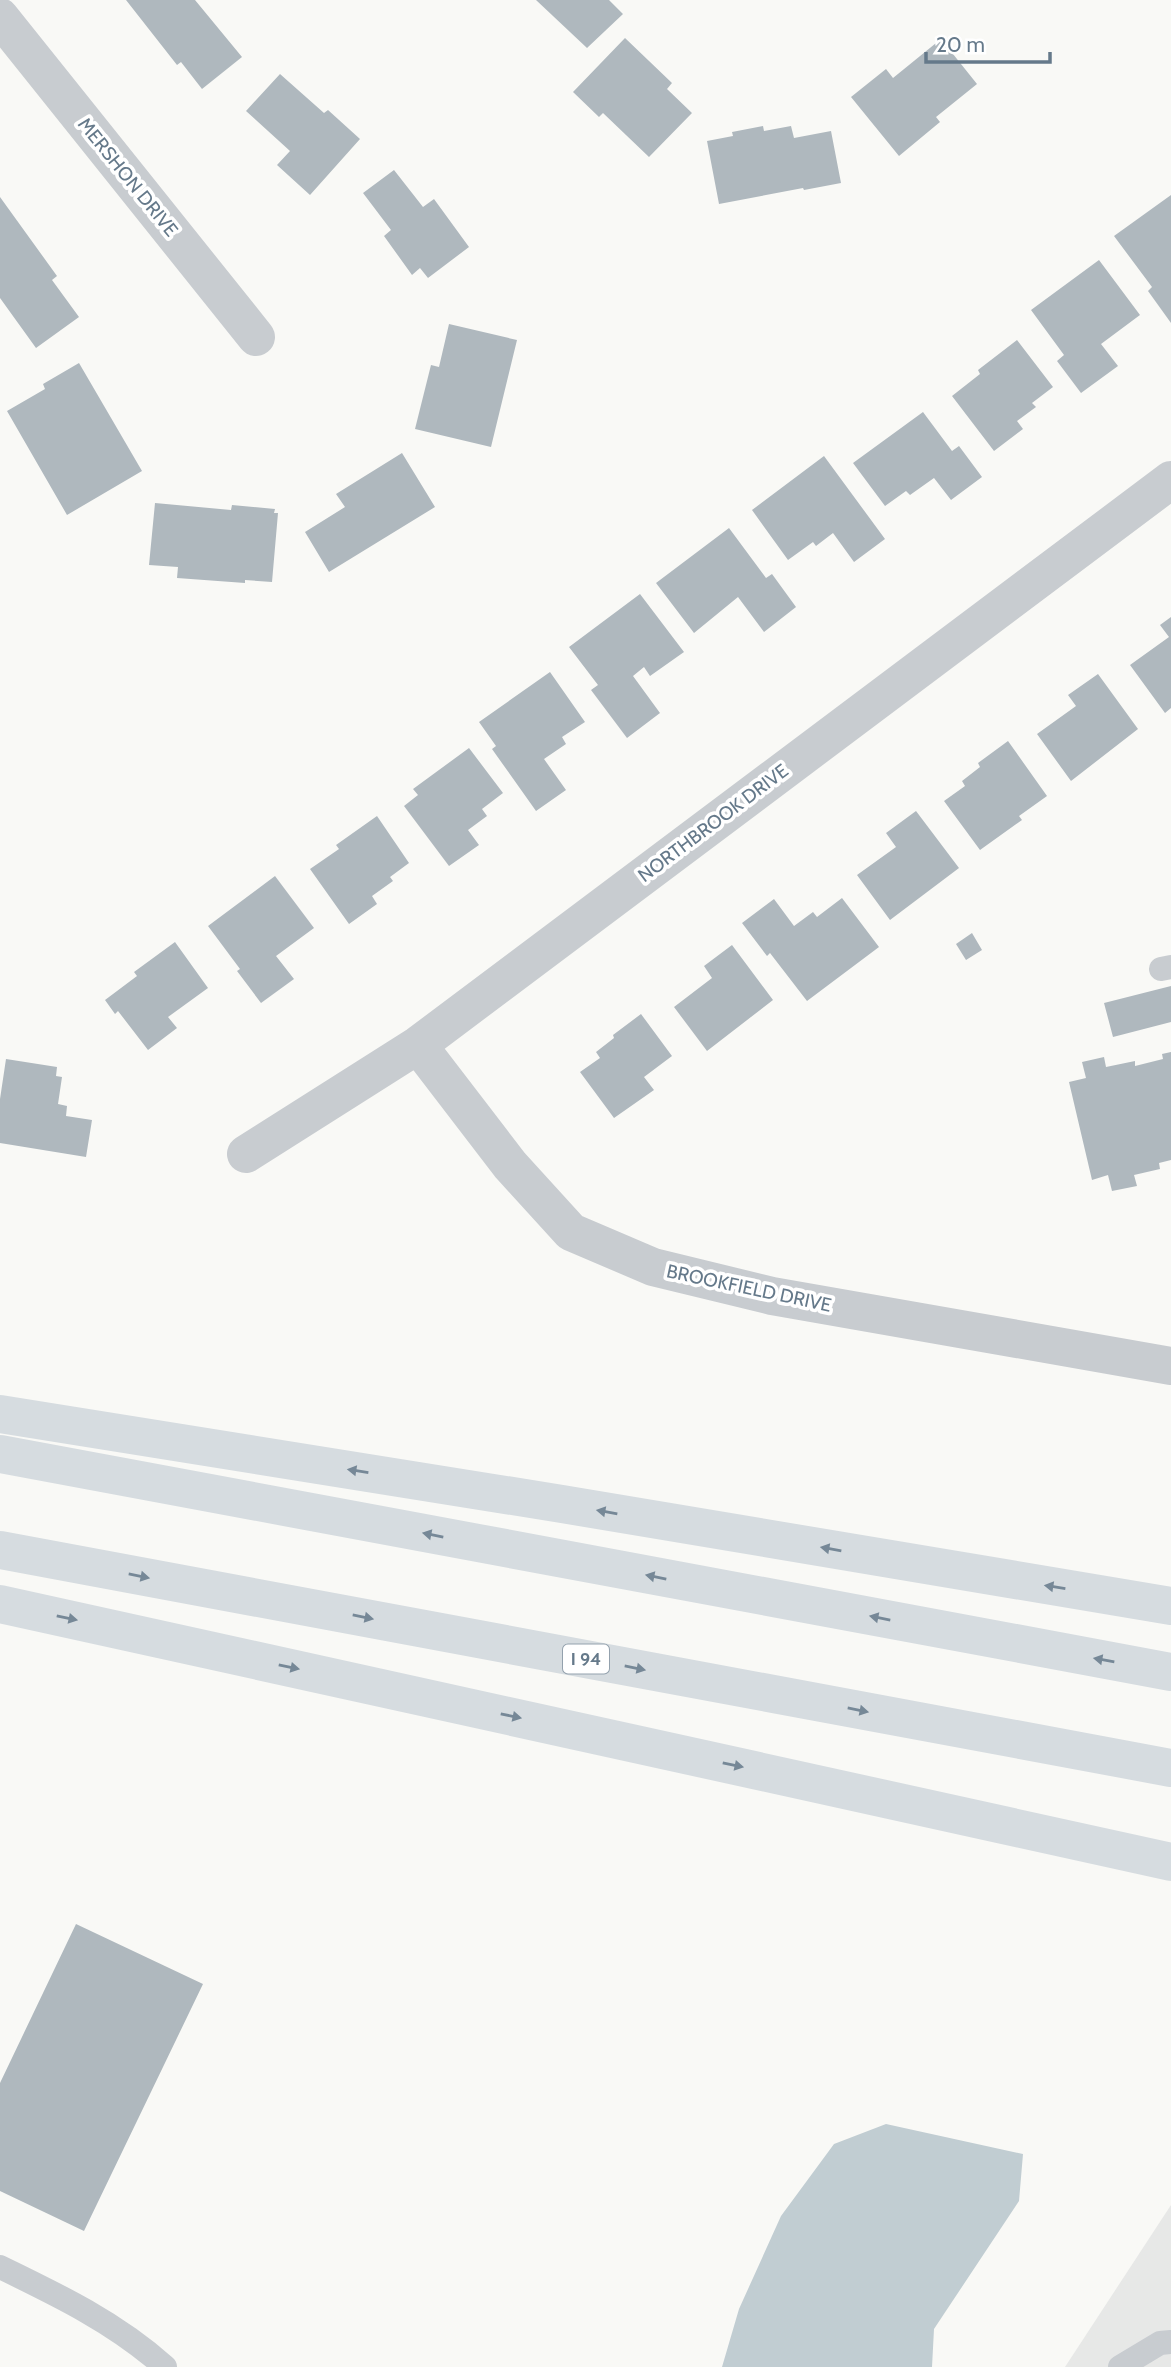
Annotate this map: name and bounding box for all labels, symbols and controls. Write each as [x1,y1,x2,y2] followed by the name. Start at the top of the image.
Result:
[926,21,1050,65] scale bar
[936,32,985,57] text: 20 m
[73,113,183,241] street label: MERSHON DRIVE
[633,759,793,887] street label: NORTHBROOK DRIVE
[664,1259,834,1317] street label: BROOKFIELD DRIVE
[347,1465,369,1476] one-way arrow
[596,1506,618,1517] one-way arrow
[422,1529,444,1540] one-way arrow
[820,1543,842,1554] one-way arrow
[128,1571,150,1582] one-way arrow
[645,1571,667,1582] one-way arrow
[1044,1581,1066,1592] one-way arrow
[352,1612,374,1623] one-way arrow
[56,1613,78,1624] one-way arrow
[869,1613,891,1624] one-way arrow
[563,1644,609,1674] road number: I 94
[1093,1654,1115,1665] one-way arrow
[278,1661,300,1672] one-way arrow
[624,1663,646,1674] one-way arrow
[848,1705,870,1716] one-way arrow
[500,1711,522,1722] one-way arrow
[722,1760,744,1771] one-way arrow

